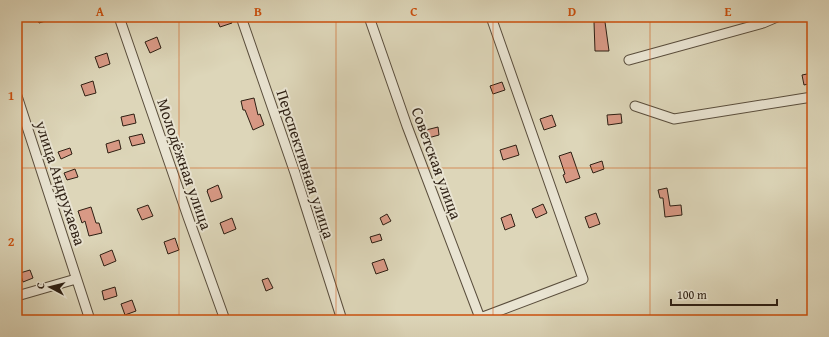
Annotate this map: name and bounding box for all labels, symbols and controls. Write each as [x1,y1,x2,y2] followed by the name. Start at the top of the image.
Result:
[96,2,105,21] text: A
[254,2,262,21] text: B
[410,2,418,21] text: C
[568,2,576,21] text: D
[725,2,732,21] text: E
[8,86,14,105] text: 1
[271,86,342,242] street label: Перспективная улица
[151,95,219,233] street label: Молодёжная улица
[406,104,469,223] street label: Советская улица
[29,117,93,249] street label: улица Андрухаева
[8,232,15,251] text: 2
[30,267,70,307] north arrow
[671,281,777,307] scale bar
[32,282,48,290] text: С
[677,286,707,303] text: 100 m

